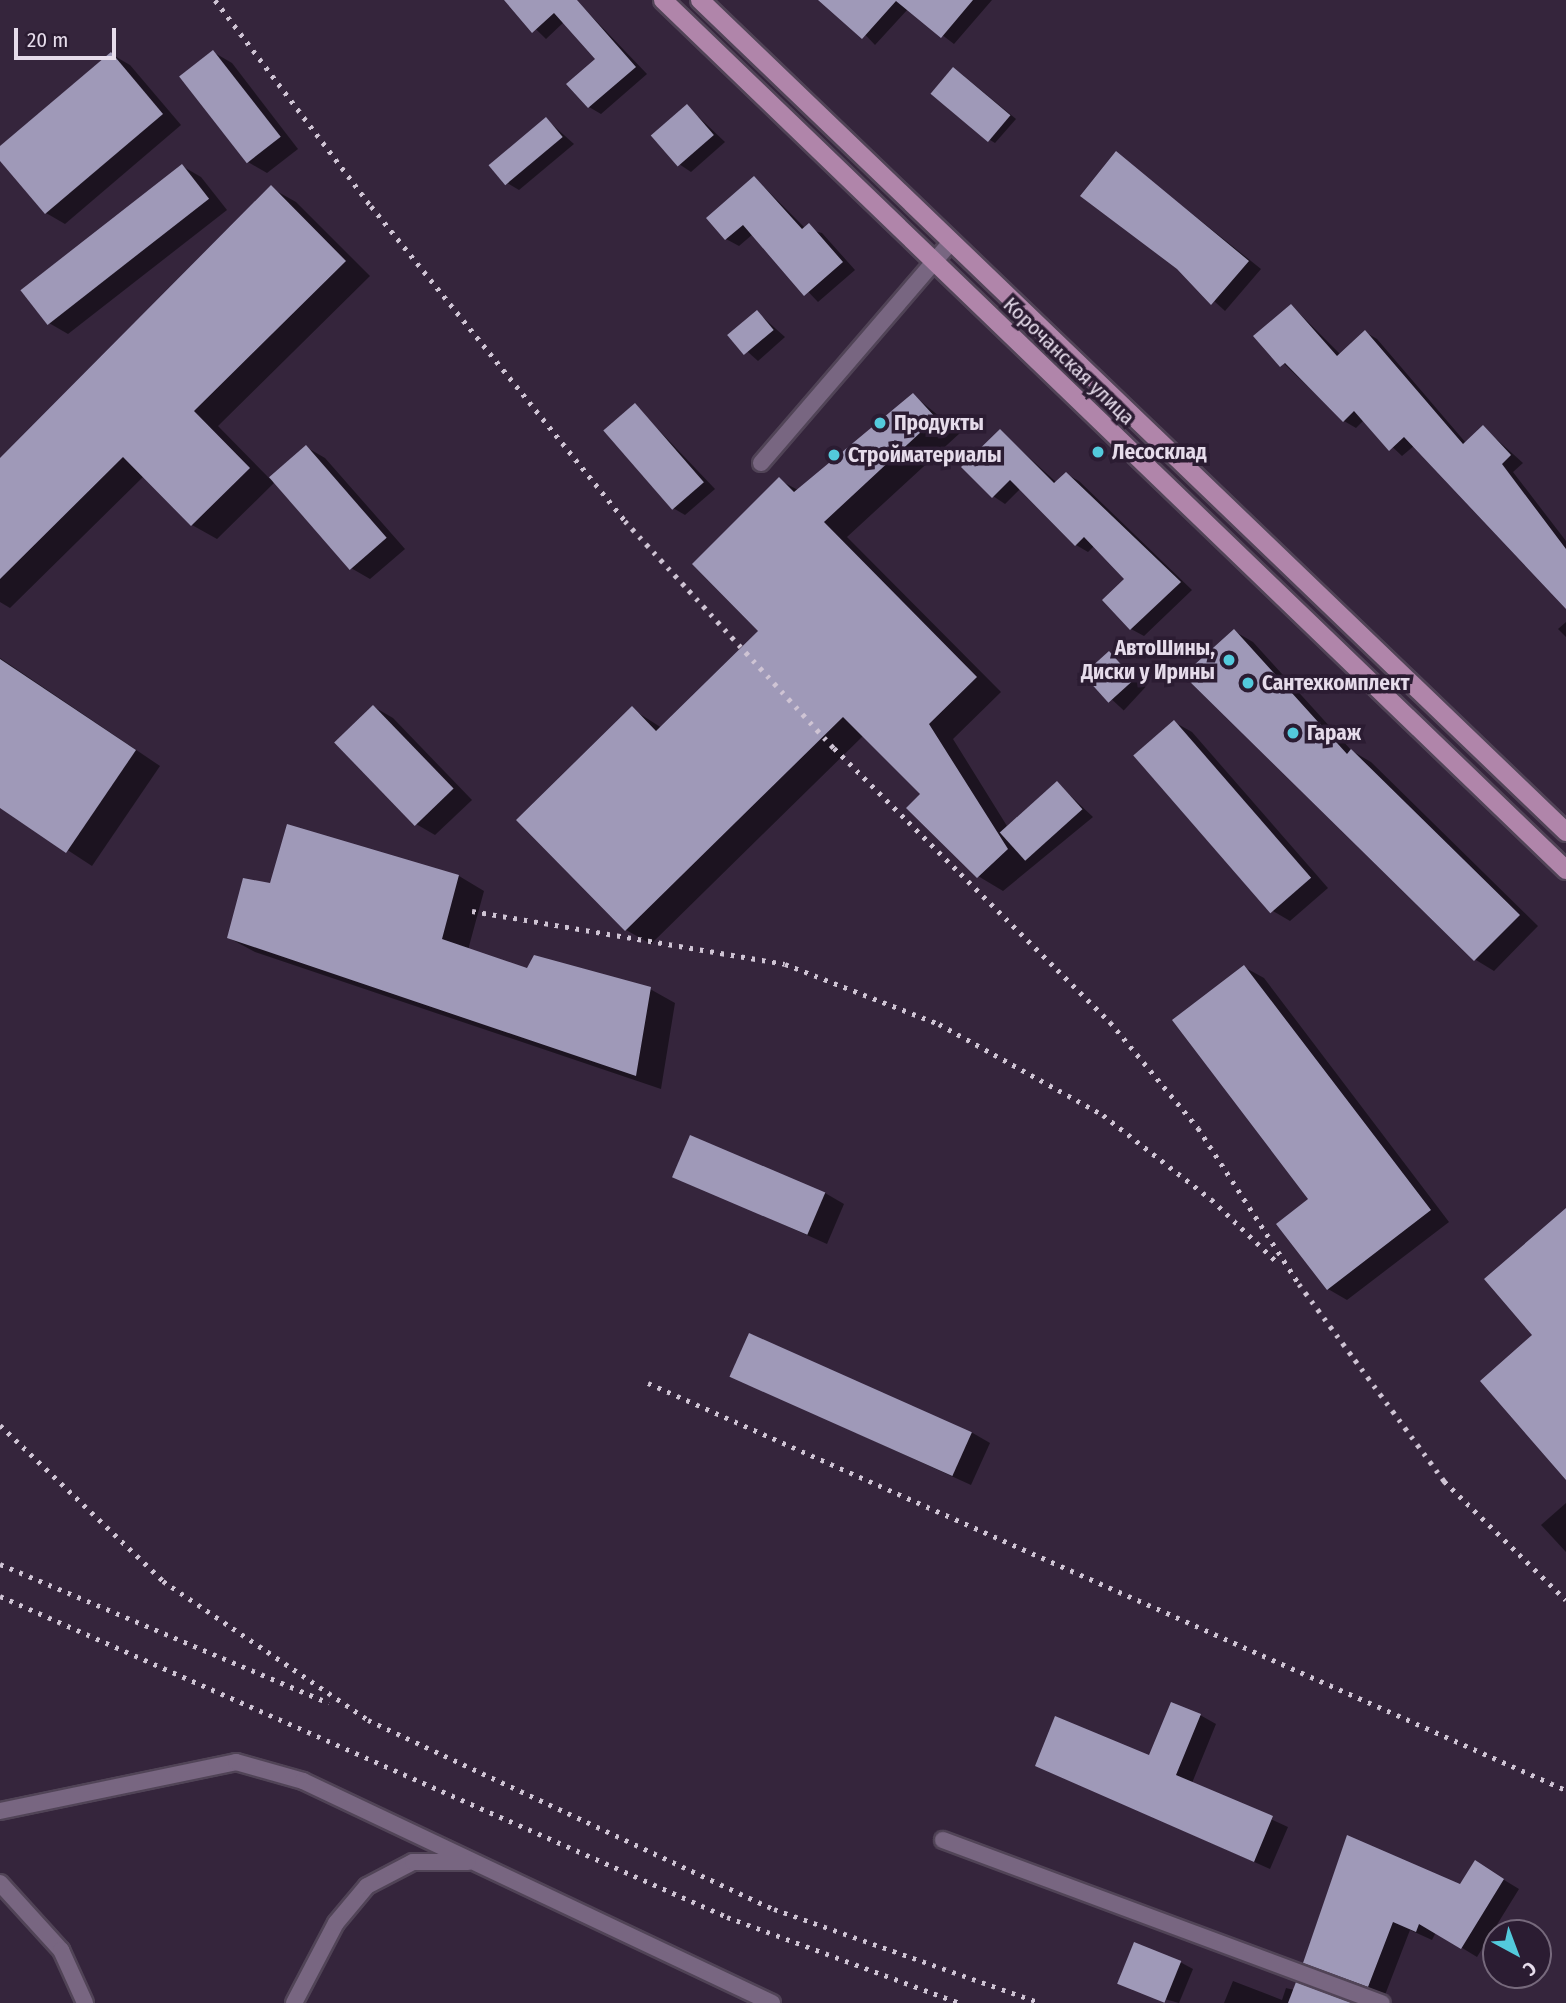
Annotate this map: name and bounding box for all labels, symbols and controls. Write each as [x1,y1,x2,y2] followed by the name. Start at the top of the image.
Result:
[18,14,119,58] scale bar
[27,27,68,53] text: 20 m
[998,292,1140,430] street label: Корочанская улица
[894,410,984,436] place label: Продукты
[872,415,888,431] marker: Продукты
[1112,439,1207,465] place label: Лесосклад
[848,442,1002,468] place label: Стройматериалы
[1090,444,1106,460] marker: Лесосклад
[826,447,842,463] marker: Стройматериалы
[1081,635,1215,685] place label: АвтоШины, Диски у Ирины
[1221,652,1237,668] marker: АвтоШины, Диски у Ирины
[1262,670,1410,696] place label: Сантехкомплект
[1240,675,1256,691] marker: Сантехкомплект
[1307,720,1361,746] place label: Гараж
[1285,725,1301,741] marker: Гараж
[1482,1919,1552,1989] north arrow
[1518,1957,1541,1981] text: С

